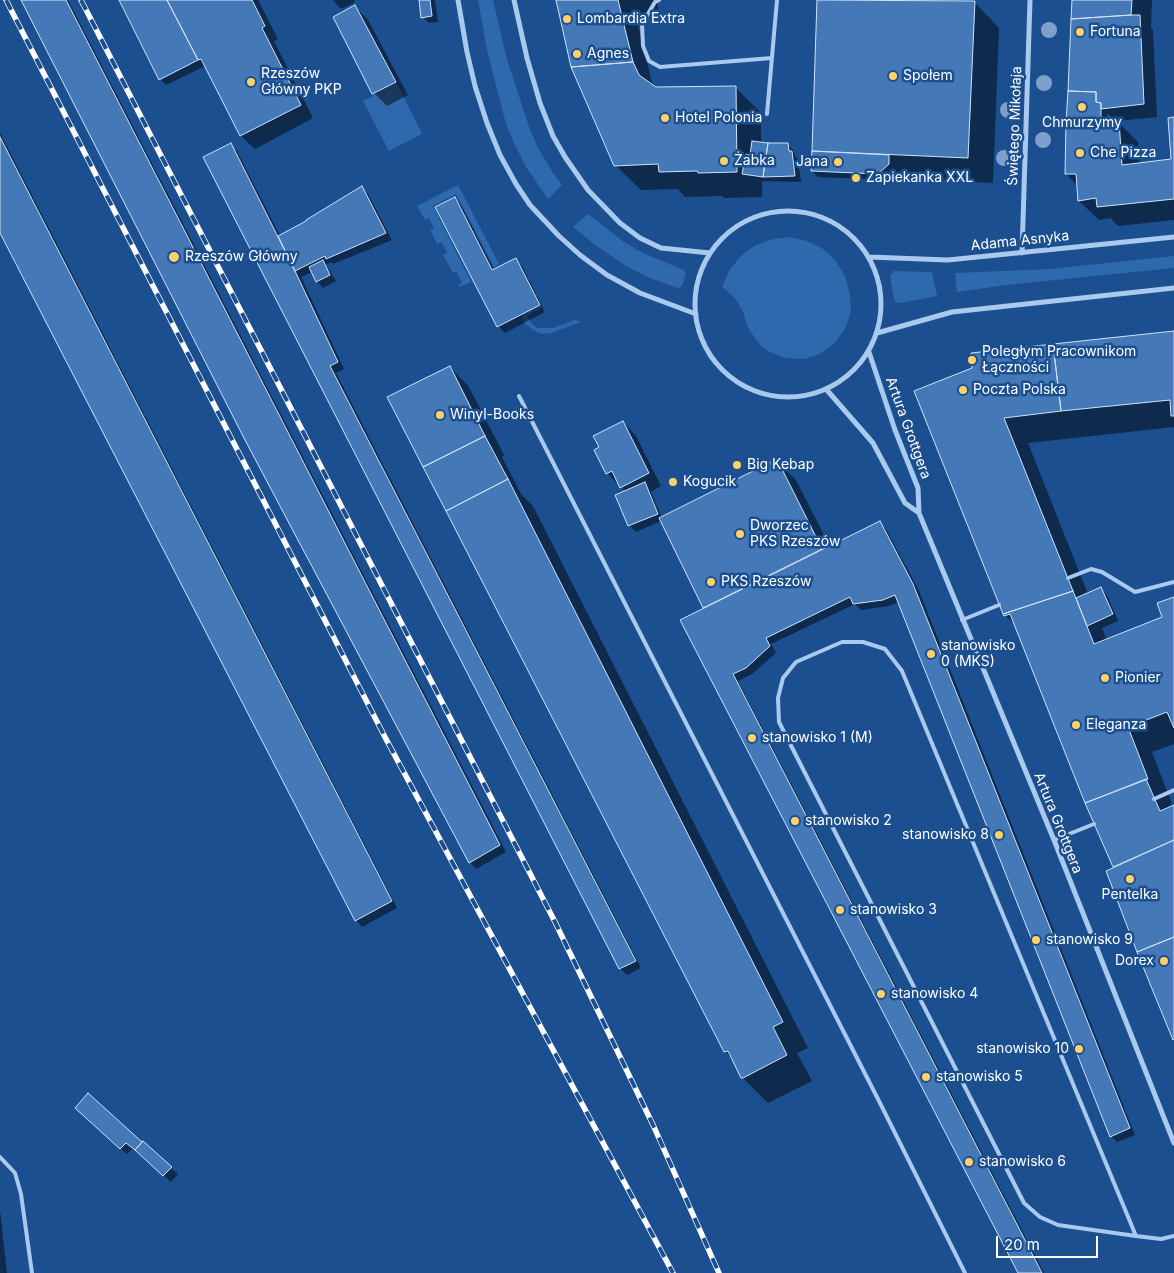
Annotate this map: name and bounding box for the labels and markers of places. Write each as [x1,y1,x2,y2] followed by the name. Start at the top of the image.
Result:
[577,11,685,27] place label: Lombardia Extra
[561,13,573,25] marker: Lombardia Extra
[1090,24,1141,40] place label: Fortuna
[1074,26,1086,38] marker: Fortuna
[587,46,629,62] place label: Agnes
[571,48,583,60] marker: Agnes
[261,66,342,98] place label: Rzeszów Główny PKP
[903,68,953,84] place label: Społem
[887,70,899,82] marker: Społem
[245,76,257,88] marker: Rzeszów Główny PKP
[1076,101,1088,113] marker: Chmurzymy
[675,110,762,126] place label: Hotel Polonia
[659,112,671,124] marker: Hotel Polonia
[1042,115,1122,131] place label: Chmurzymy
[1090,145,1156,161] place label: Che Pizza
[1074,147,1086,159] marker: Che Pizza
[734,153,775,169] place label: Żabka
[796,154,828,170] place label: Jana
[718,155,730,167] marker: Żabka
[832,156,844,168] marker: Jana
[866,170,973,186] place label: Zapiekanka XXL
[850,172,862,184] marker: Zapiekanka XXL
[185,249,298,265] place label: Rzeszów Główny
[167,250,181,264] marker: Rzeszów Główny
[982,344,1136,377] place label: Poległym Pracownikom Łączności
[966,354,978,366] marker: Poległym Pracownikom Łączności
[973,382,1066,398] place label: Poczta Polska
[957,384,969,396] marker: Poczta Polska
[450,407,534,423] place label: Winyl-Books
[434,409,446,421] marker: Winyl-Books
[747,457,814,473] place label: Big Kebap
[731,459,743,471] marker: Big Kebap
[683,474,736,490] place label: Kogucik
[667,476,679,488] marker: Kogucik
[750,518,840,550] place label: Dworzec PKS Rzeszów
[734,528,746,540] marker: Dworzec PKS Rzeszów
[721,574,811,590] place label: PKS Rzeszów
[705,576,717,588] marker: PKS Rzeszów
[941,638,1015,670] place label: stanowisko 0 (MKS)
[925,648,937,660] marker: stanowisko 0 (MKS)
[1115,670,1161,686] place label: Pionier
[1099,672,1111,684] marker: Pionier
[1086,717,1146,733] place label: Eleganza
[1070,719,1082,731] marker: Eleganza
[762,730,873,746] place label: stanowisko 1 (M)
[746,732,758,744] marker: stanowisko 1 (M)
[805,813,892,829] place label: stanowisko 2
[789,815,801,827] marker: stanowisko 2
[902,827,989,843] place label: stanowisko 8
[993,829,1005,841] marker: stanowisko 8
[1124,873,1136,885] marker: Pentelka
[1102,887,1158,903] place label: Pentelka
[850,902,937,918] place label: stanowisko 3
[834,904,846,916] marker: stanowisko 3
[1046,932,1133,948] place label: stanowisko 9
[1030,934,1042,946] marker: stanowisko 9
[1115,953,1154,969] place label: Dorex
[1158,955,1170,967] marker: Dorex
[891,986,978,1002] place label: stanowisko 4
[875,988,887,1000] marker: stanowisko 4
[976,1041,1069,1057] place label: stanowisko 10
[1073,1043,1085,1055] marker: stanowisko 10
[936,1069,1023,1085] place label: stanowisko 5
[920,1071,932,1083] marker: stanowisko 5
[979,1154,1066,1170] place label: stanowisko 6
[963,1156,975,1168] marker: stanowisko 6

